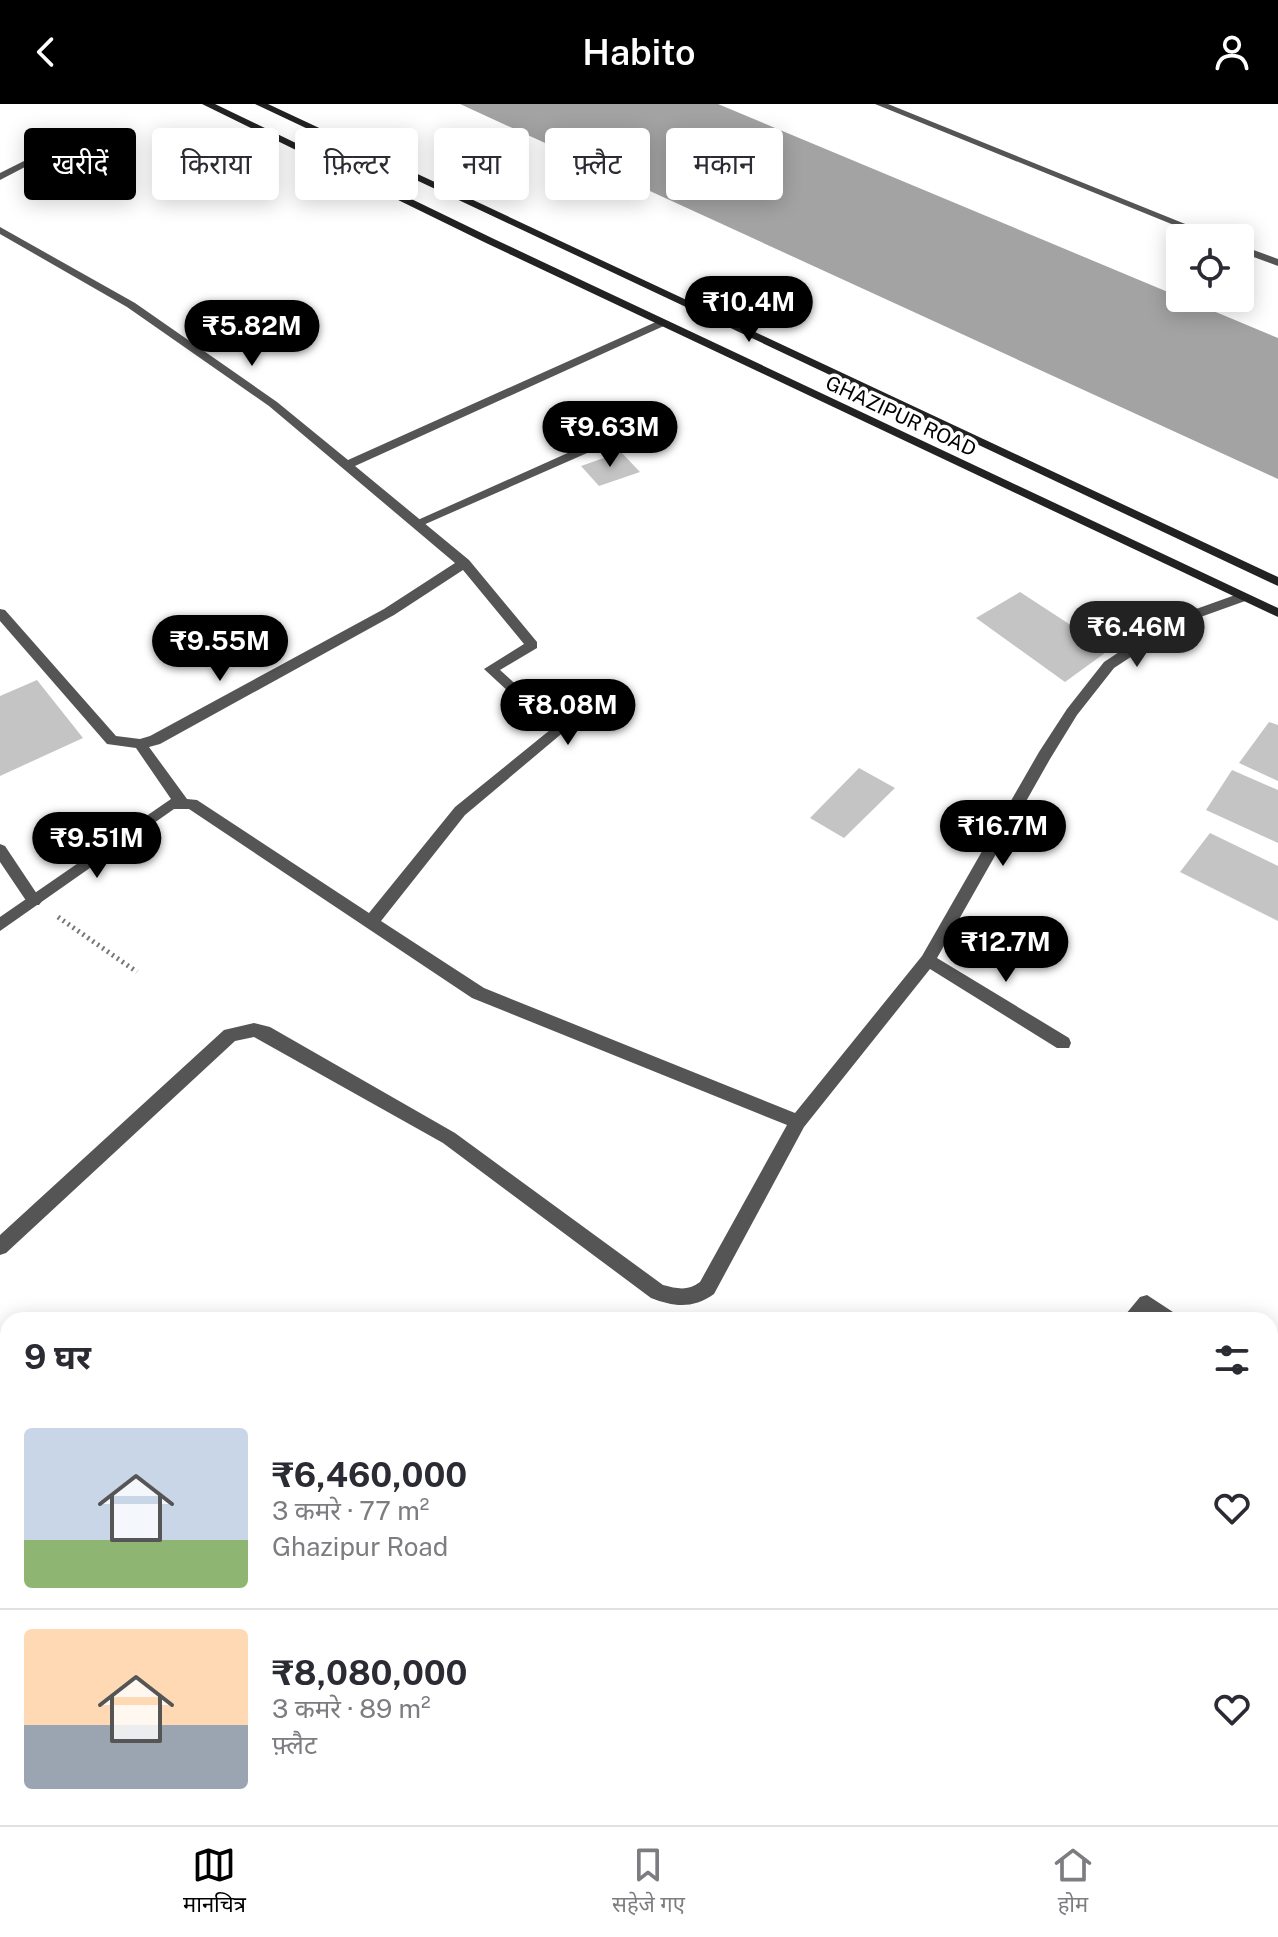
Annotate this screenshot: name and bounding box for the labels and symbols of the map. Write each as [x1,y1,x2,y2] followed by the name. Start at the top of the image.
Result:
[684,276,814,344] pin: ₹10.4M
[187,300,317,368] pin: ₹5.82M
[822,371,980,461] street label: GHAZIPUR ROAD
[545,401,675,469] pin: ₹9.63M
[1072,601,1202,669] pin: ₹6.46M
[155,615,285,683] pin: ₹9.55M
[503,679,633,747] pin: ₹8.08M
[938,800,1068,868] pin: ₹16.7M
[32,812,162,880] pin: ₹9.51M
[941,916,1071,984] pin: ₹12.7M

